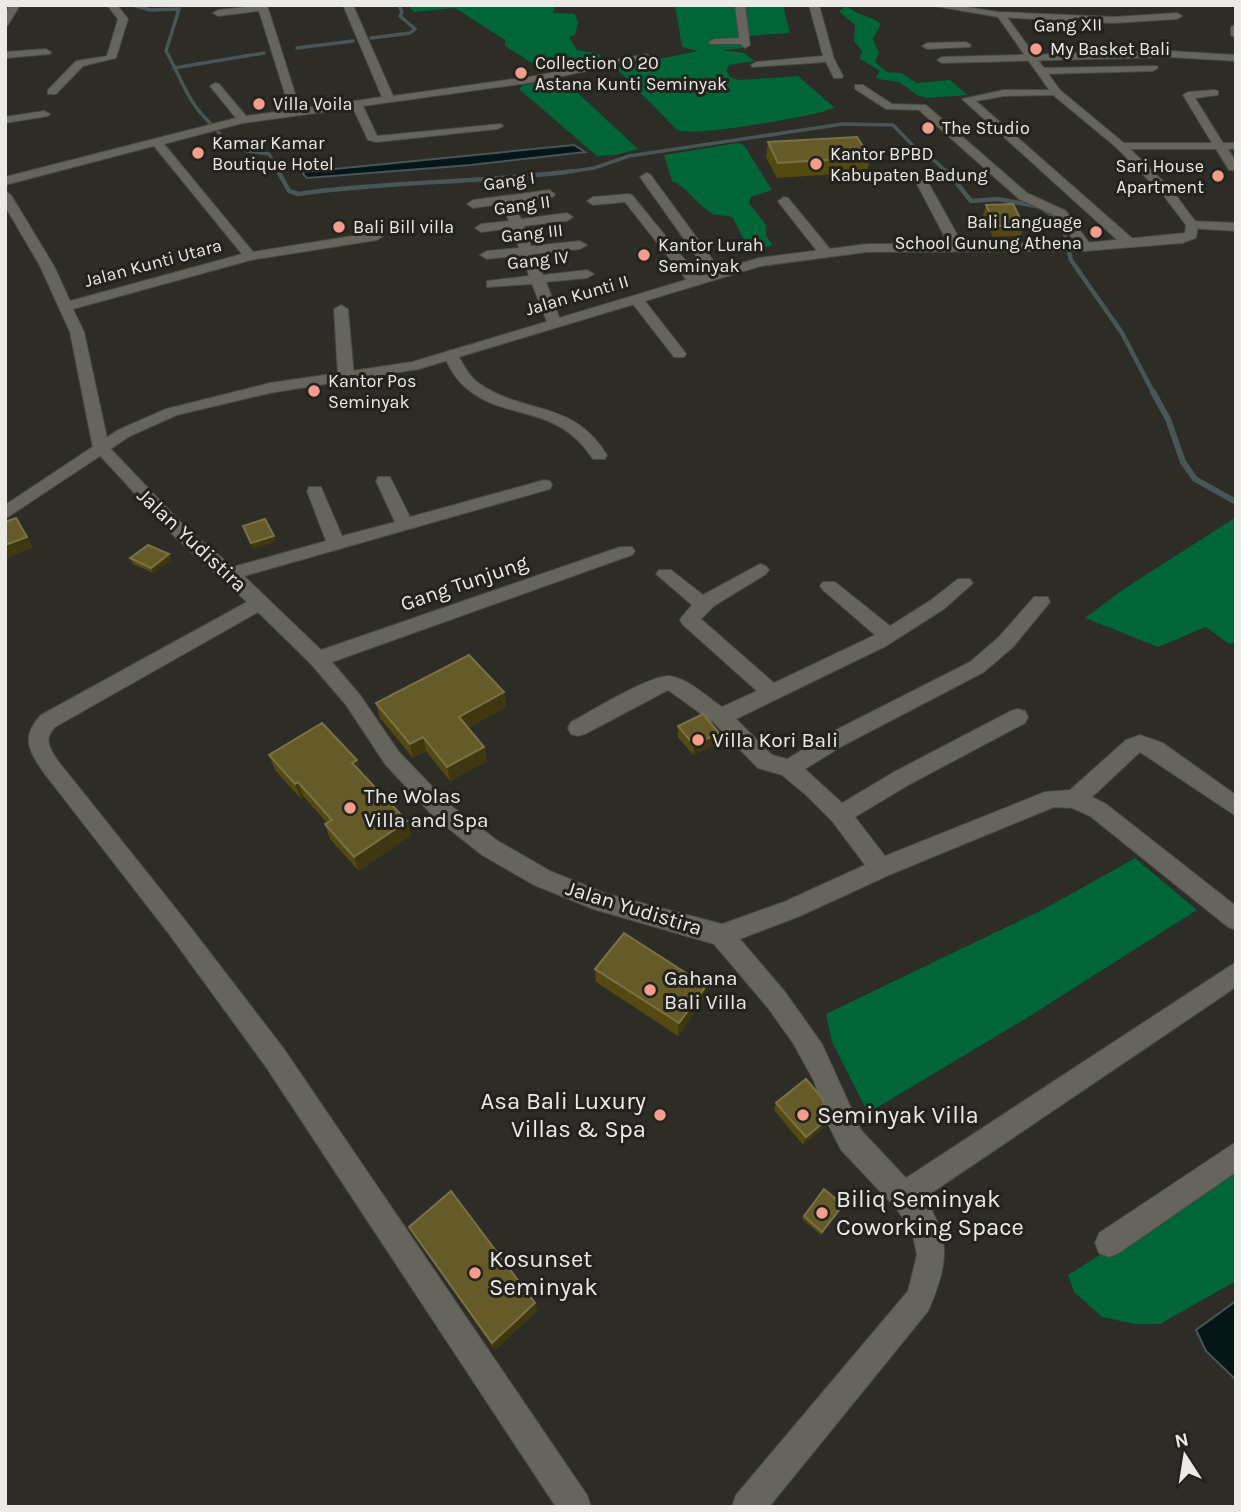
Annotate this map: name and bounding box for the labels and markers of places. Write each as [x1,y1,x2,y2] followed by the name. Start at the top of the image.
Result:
[1050,38,1170,60] place label: My Basket Bali
[1028,41,1044,57] marker: My Basket Bali
[535,52,727,95] place label: Collection O 20 Astana Kunti Seminyak
[513,65,529,81] marker: Collection O 20 Astana Kunti Seminyak
[273,93,352,115] place label: Villa Voila
[251,96,267,112] marker: Villa Voila
[942,117,1030,139] place label: The Studio
[920,120,936,136] marker: The Studio
[212,132,334,175] place label: Kamar Kamar Boutique Hotel
[830,143,988,186] place label: Kantor BPBD Kabupaten Badung
[190,145,206,161] marker: Kamar Kamar Boutique Hotel
[1116,155,1204,198] place label: Sari House Apartment
[808,156,824,172] marker: Kantor BPBD Kabupaten Badung
[1210,168,1226,184] marker: Sari House Apartment
[894,211,1082,254] place label: Bali Language School Gunung Athena
[353,216,454,238] place label: Bali Bill villa
[331,219,347,235] marker: Bali Bill villa
[1088,224,1104,240] marker: Bali Language School Gunung Athena
[658,234,764,277] place label: Kantor Lurah Seminyak
[636,247,652,263] marker: Kantor Lurah Seminyak
[328,370,416,413] place label: Kantor Pos Seminyak
[306,383,322,399] marker: Kantor Pos Seminyak
[712,728,838,752] place label: Villa Kori Bali
[690,732,706,748] marker: Villa Kori Bali
[364,784,489,832] place label: The Wolas Villa and Spa
[342,800,358,816] marker: The Wolas Villa and Spa
[664,966,747,1014] place label: Gahana Bali Villa
[642,982,658,998] marker: Gahana Bali Villa
[481,1087,646,1143] place label: Asa Bali Luxury Villas & Spa
[817,1101,979,1129] place label: Seminyak Villa
[652,1107,668,1123] marker: Asa Bali Luxury Villas & Spa
[795,1107,811,1123] marker: Seminyak Villa
[836,1185,1024,1241] place label: Biliq Seminyak Coworking Space
[814,1205,830,1221] marker: Biliq Seminyak Coworking Space
[489,1245,598,1301] place label: Kosunset Seminyak
[467,1265,483,1281] marker: Kosunset Seminyak

